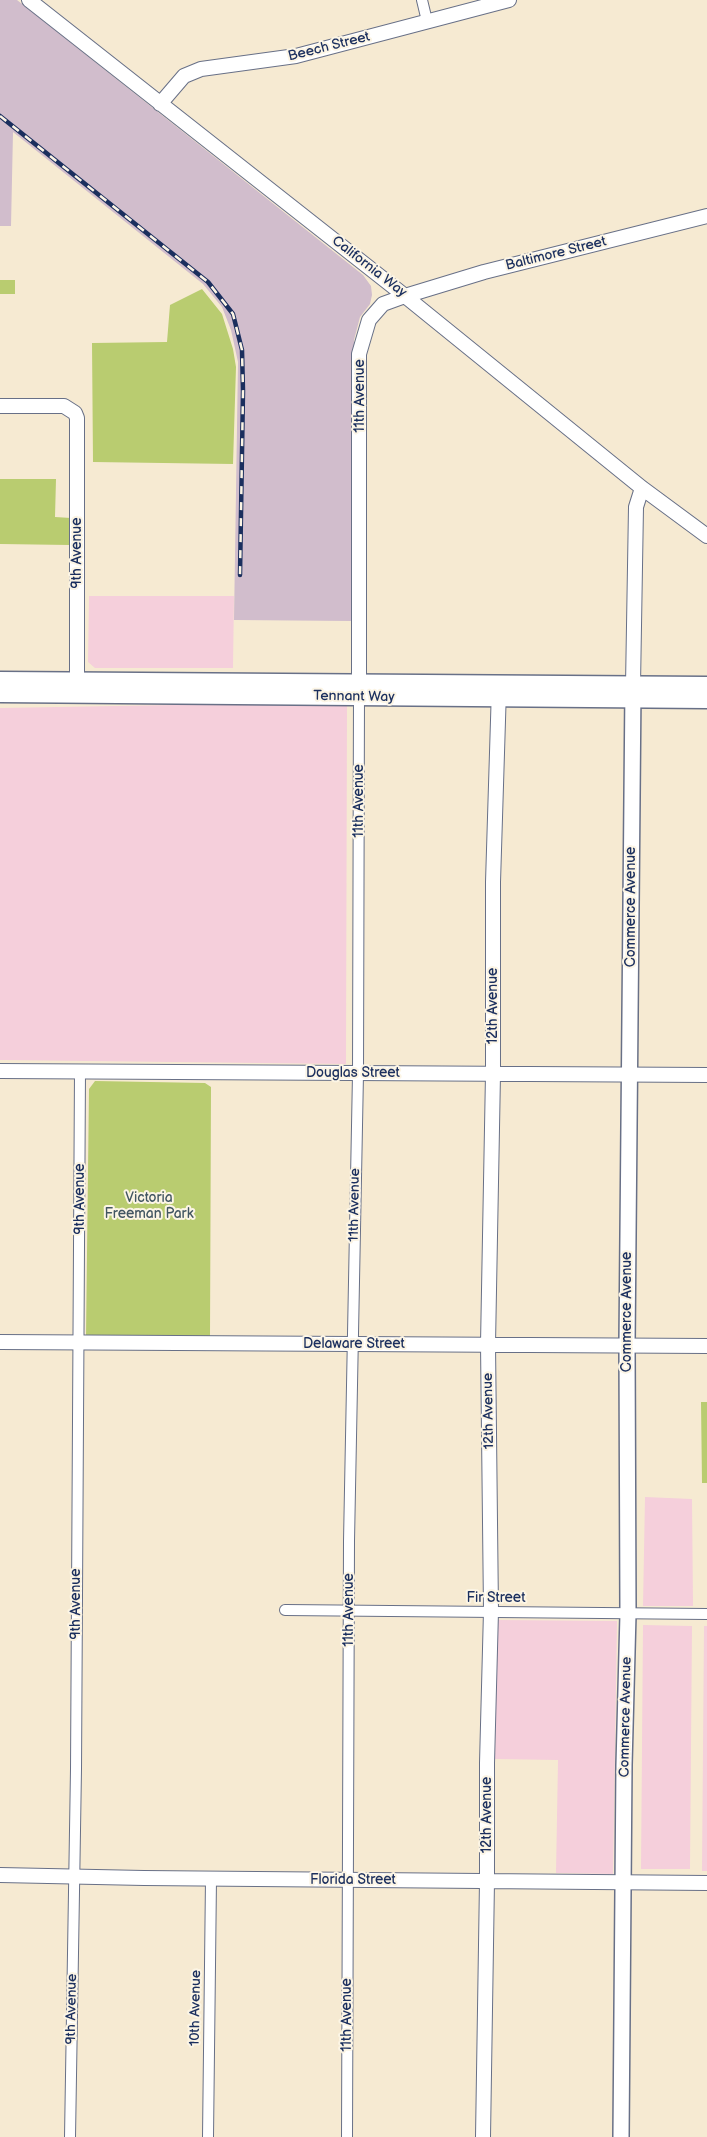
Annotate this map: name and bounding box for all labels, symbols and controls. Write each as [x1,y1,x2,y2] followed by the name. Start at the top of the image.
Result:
[286,29,372,65] street label: Beech Street
[328,233,410,301] street label: California Way
[504,233,608,275] street label: Baltimore Street
[352,359,368,433] street label: 11th Avenue
[69,518,85,588] street label: 9th Avenue
[313,688,395,706] street label: Tennant Way
[351,764,367,838] street label: 11th Avenue
[623,847,639,967] street label: Commerce Avenue
[485,968,501,1044] street label: 12th Avenue
[306,1065,400,1081] street label: Douglas Street
[72,1164,88,1234] street label: 9th Avenue
[346,1168,364,1242] street label: 11th Avenue
[105,1190,193,1222] park label: Victoria Freeman Park
[619,1252,635,1372] street label: Commerce Avenue
[303,1336,405,1352] street label: Delaware Street
[480,1373,498,1449] street label: 12th Avenue
[68,1569,84,1639] street label: 9th Avenue
[341,1573,357,1647] street label: 11th Avenue
[467,1590,525,1606] street label: Fir Street
[617,1657,635,1777] street label: Commerce Avenue
[479,1777,495,1853] street label: 12th Avenue
[310,1872,396,1888] street label: Florida Street
[187,1970,205,2046] street label: 10th Avenue
[63,1973,81,2045] street label: 9th Avenue
[339,1978,355,2052] street label: 11th Avenue

